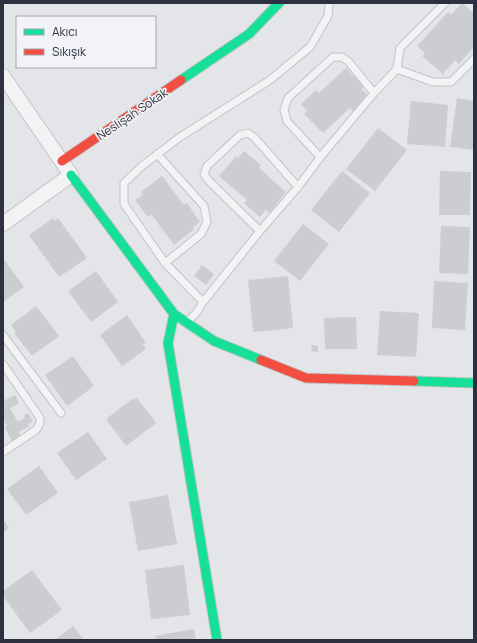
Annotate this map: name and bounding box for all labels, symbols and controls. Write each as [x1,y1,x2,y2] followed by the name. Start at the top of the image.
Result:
[16,16,156,68] legend
[52,23,78,40] text: Akıcı
[52,43,87,60] text: Sıkışık
[93,83,172,144] street label: Neslişah Sokak

